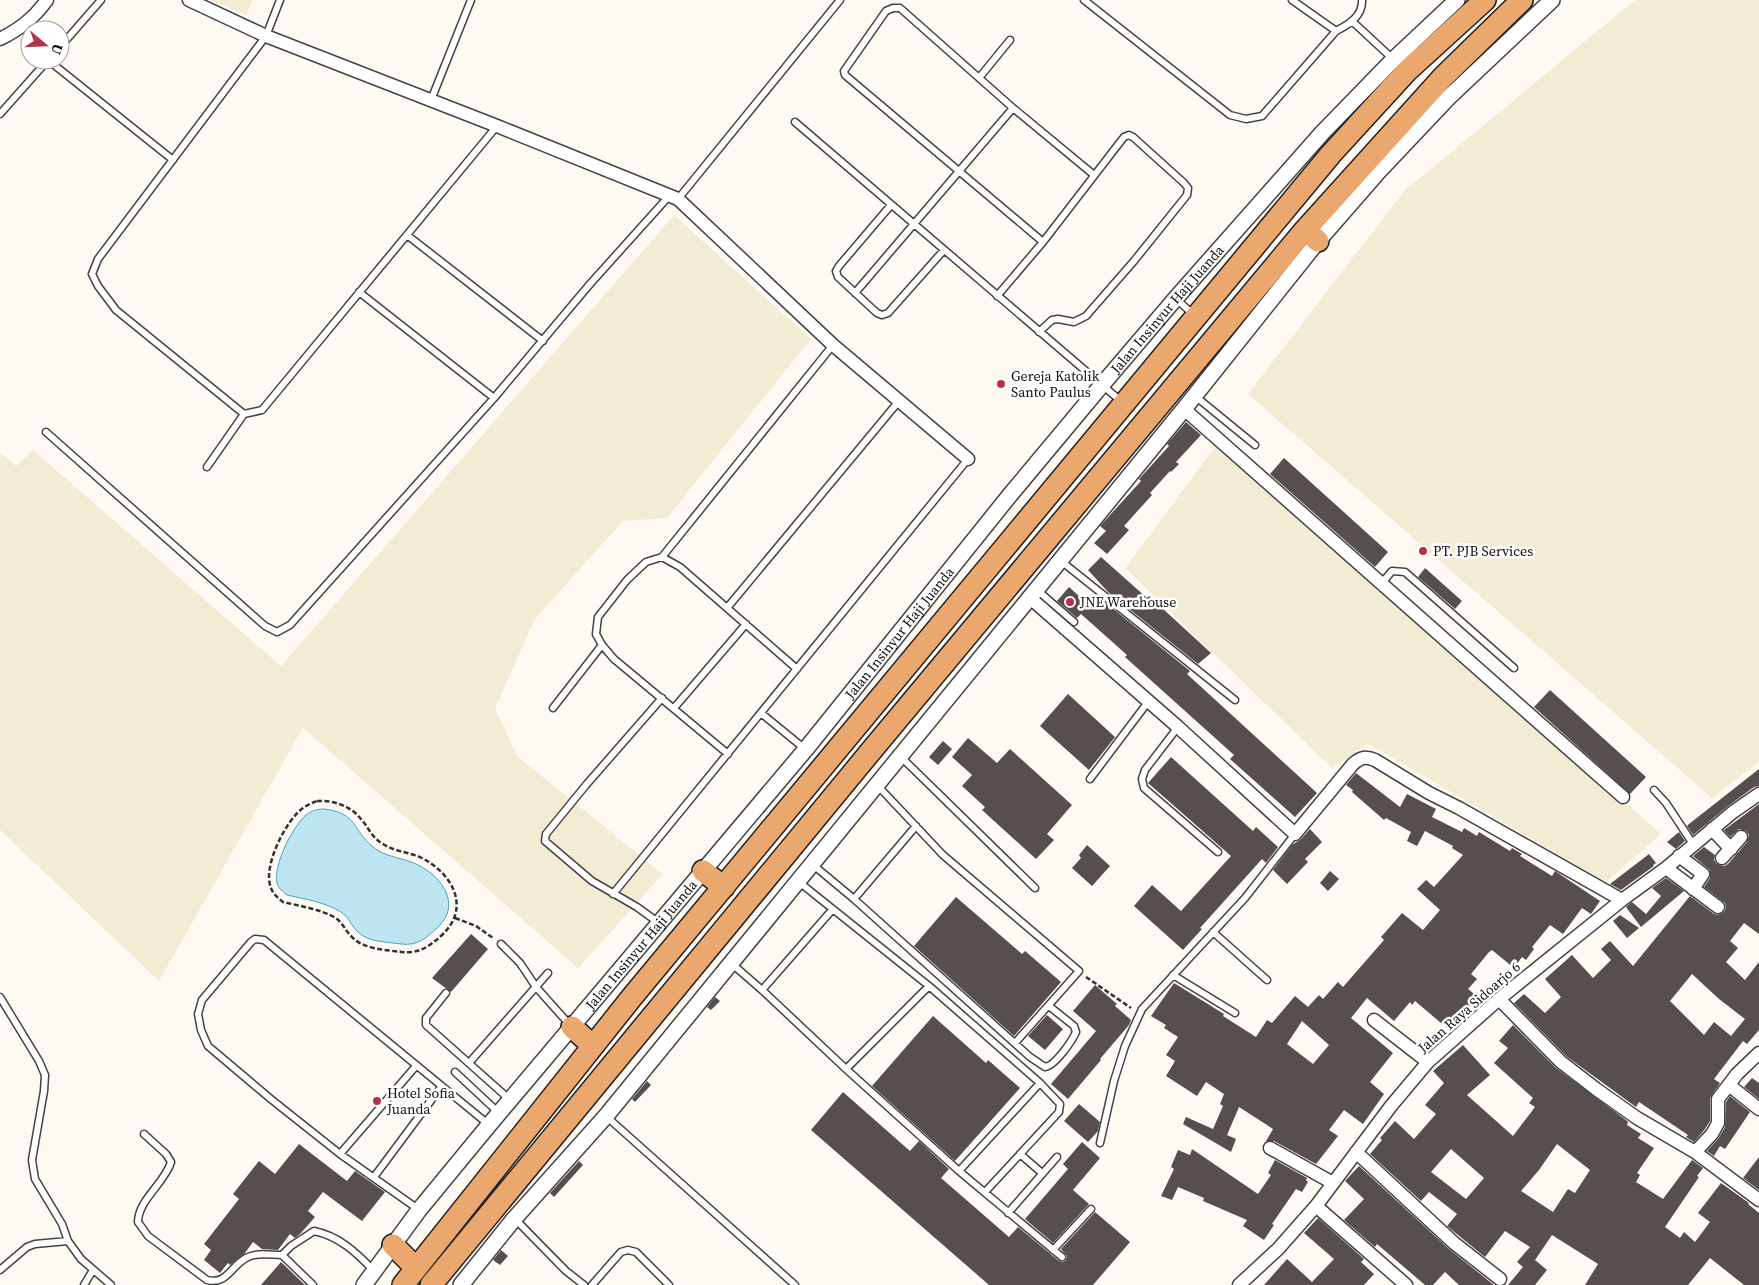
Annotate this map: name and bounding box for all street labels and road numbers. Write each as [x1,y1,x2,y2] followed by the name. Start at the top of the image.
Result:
[1105,240,1229,379] street label: Jalan Insinyur Haji Juanda
[840,562,959,704] street label: Jalan Insinyur Haji Juanda
[580,875,702,1015] street label: Jalan Insinyur Haji Juanda
[1413,957,1525,1058] street label: Jalan Raya Sidoarjo 6

